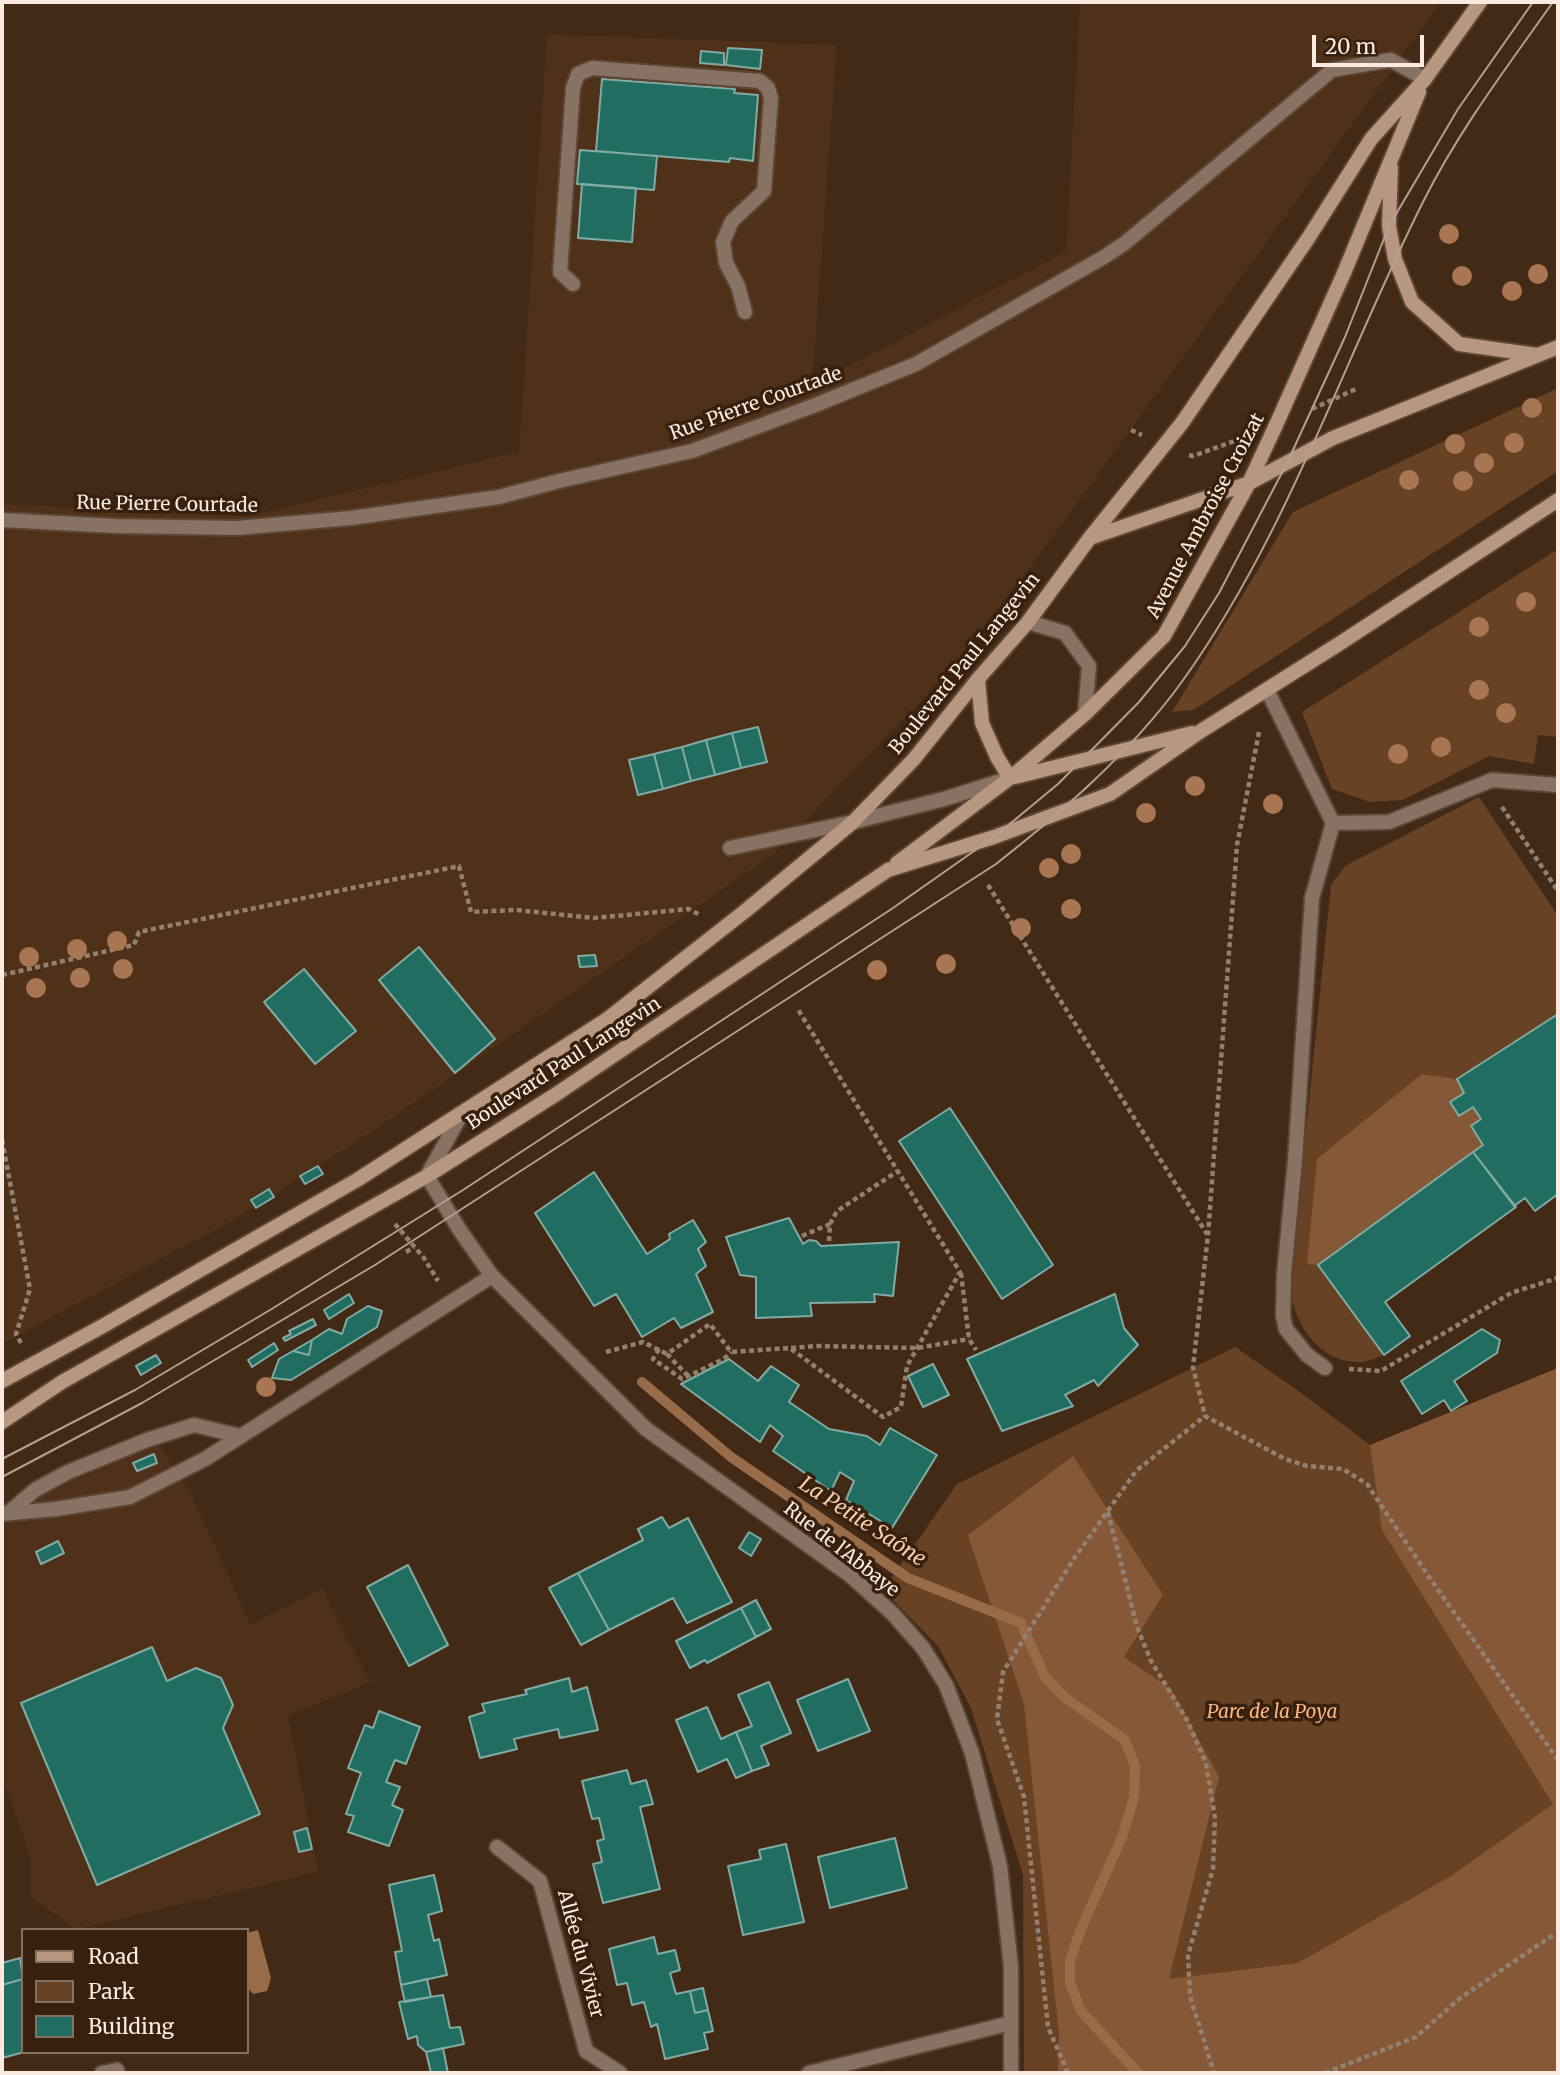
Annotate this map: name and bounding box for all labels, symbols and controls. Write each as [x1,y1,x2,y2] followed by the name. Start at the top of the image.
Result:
[1315,21,1427,65] scale bar
[1325,33,1376,60] text: 20 m
[667,362,845,446] street label: Rue Pierre Courtade
[1142,410,1270,622] street label: Avenue Ambroise Croizat
[76,492,258,518] street label: Rue Pierre Courtade
[885,569,1045,759] street label: Boulevard Paul Langevin
[463,993,665,1135] street label: Boulevard Paul Langevin
[794,1472,930,1572] water label: La Petite Saône
[779,1498,903,1602] street label: Rue de l'Abbaye
[1207,1702,1337,1724] park label: Parc de la Poya
[552,1887,608,2021] street label: Allée du Vivier
[21,1928,248,2054] legend
[88,1943,139,1970] text: Road
[88,1978,135,2005] text: Park
[88,2013,174,2040] text: Building

